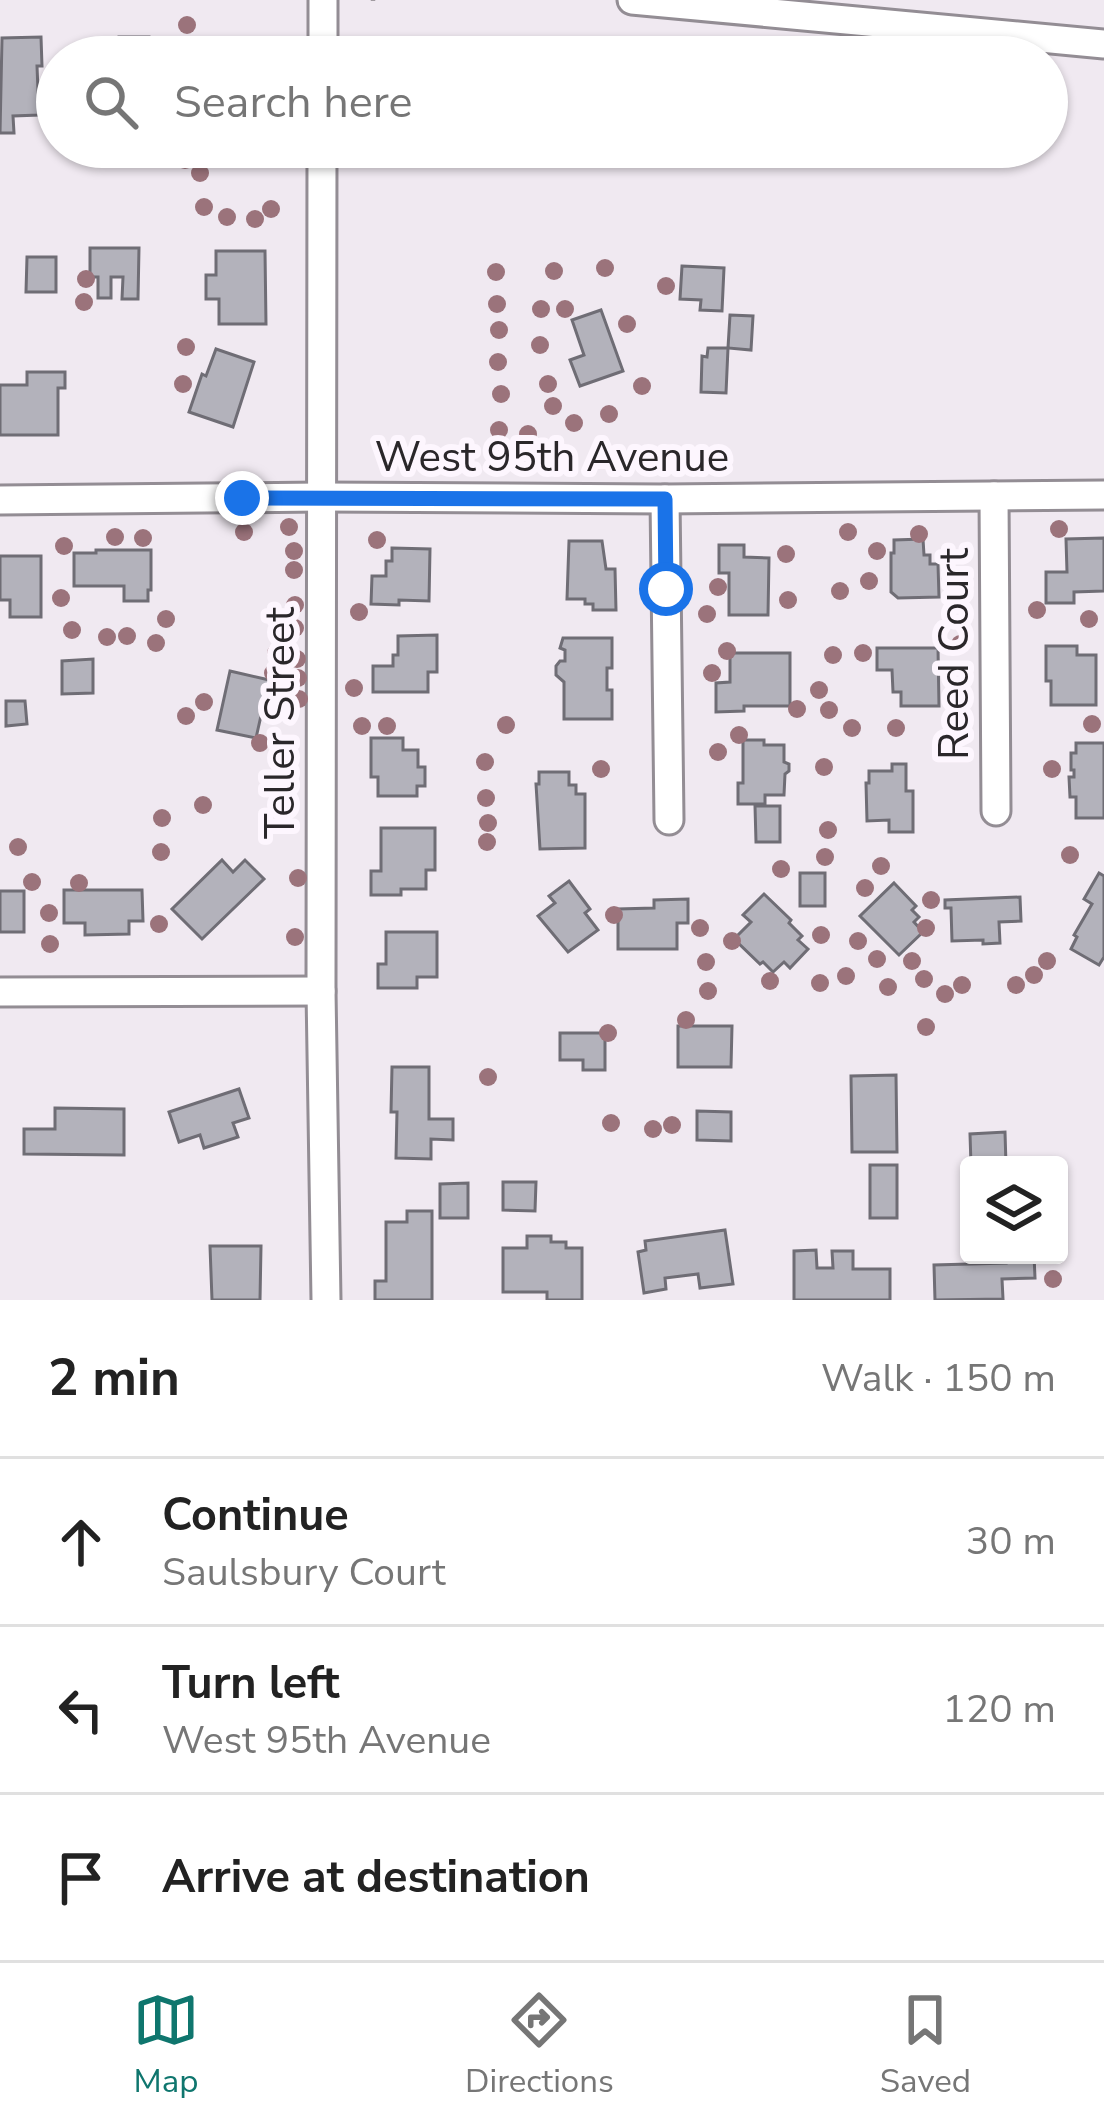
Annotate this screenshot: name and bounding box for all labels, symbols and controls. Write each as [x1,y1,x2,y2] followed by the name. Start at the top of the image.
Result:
[36,36,1068,168] search box
[78,69,144,135] icon: search
[174,72,413,133] text: Search here
[375,429,729,486] street label: West 95th Avenue
[215,471,269,525] route end
[926,548,983,760] street label: Reed Court
[639,562,693,616] route start
[252,607,309,839] street label: Teller Street
[960,1156,1068,1264] map controls
[960,1156,1068,1264] button: layers
[48,1343,180,1413] text: 2 min
[821,1352,1056,1405] text: Walk · 150 m
[162,1485,349,1546] text: Continue
[48,1509,114,1575] icon: ahead
[966,1515,1056,1568] text: 30 m
[162,1546,446,1599] text: Saulsbury Court
[162,1653,340,1714] text: Turn left
[48,1677,114,1743] icon: left
[942,1683,1056,1736] text: 120 m
[162,1714,491,1767] text: West 95th Avenue
[48,1845,114,1911] icon: arrive
[162,1847,590,1908] text: Arrive at destination
[133,1987,199,2104] tab: Map
[465,1987,614,2104] tab: Directions
[880,1987,971,2104] tab: Saved

